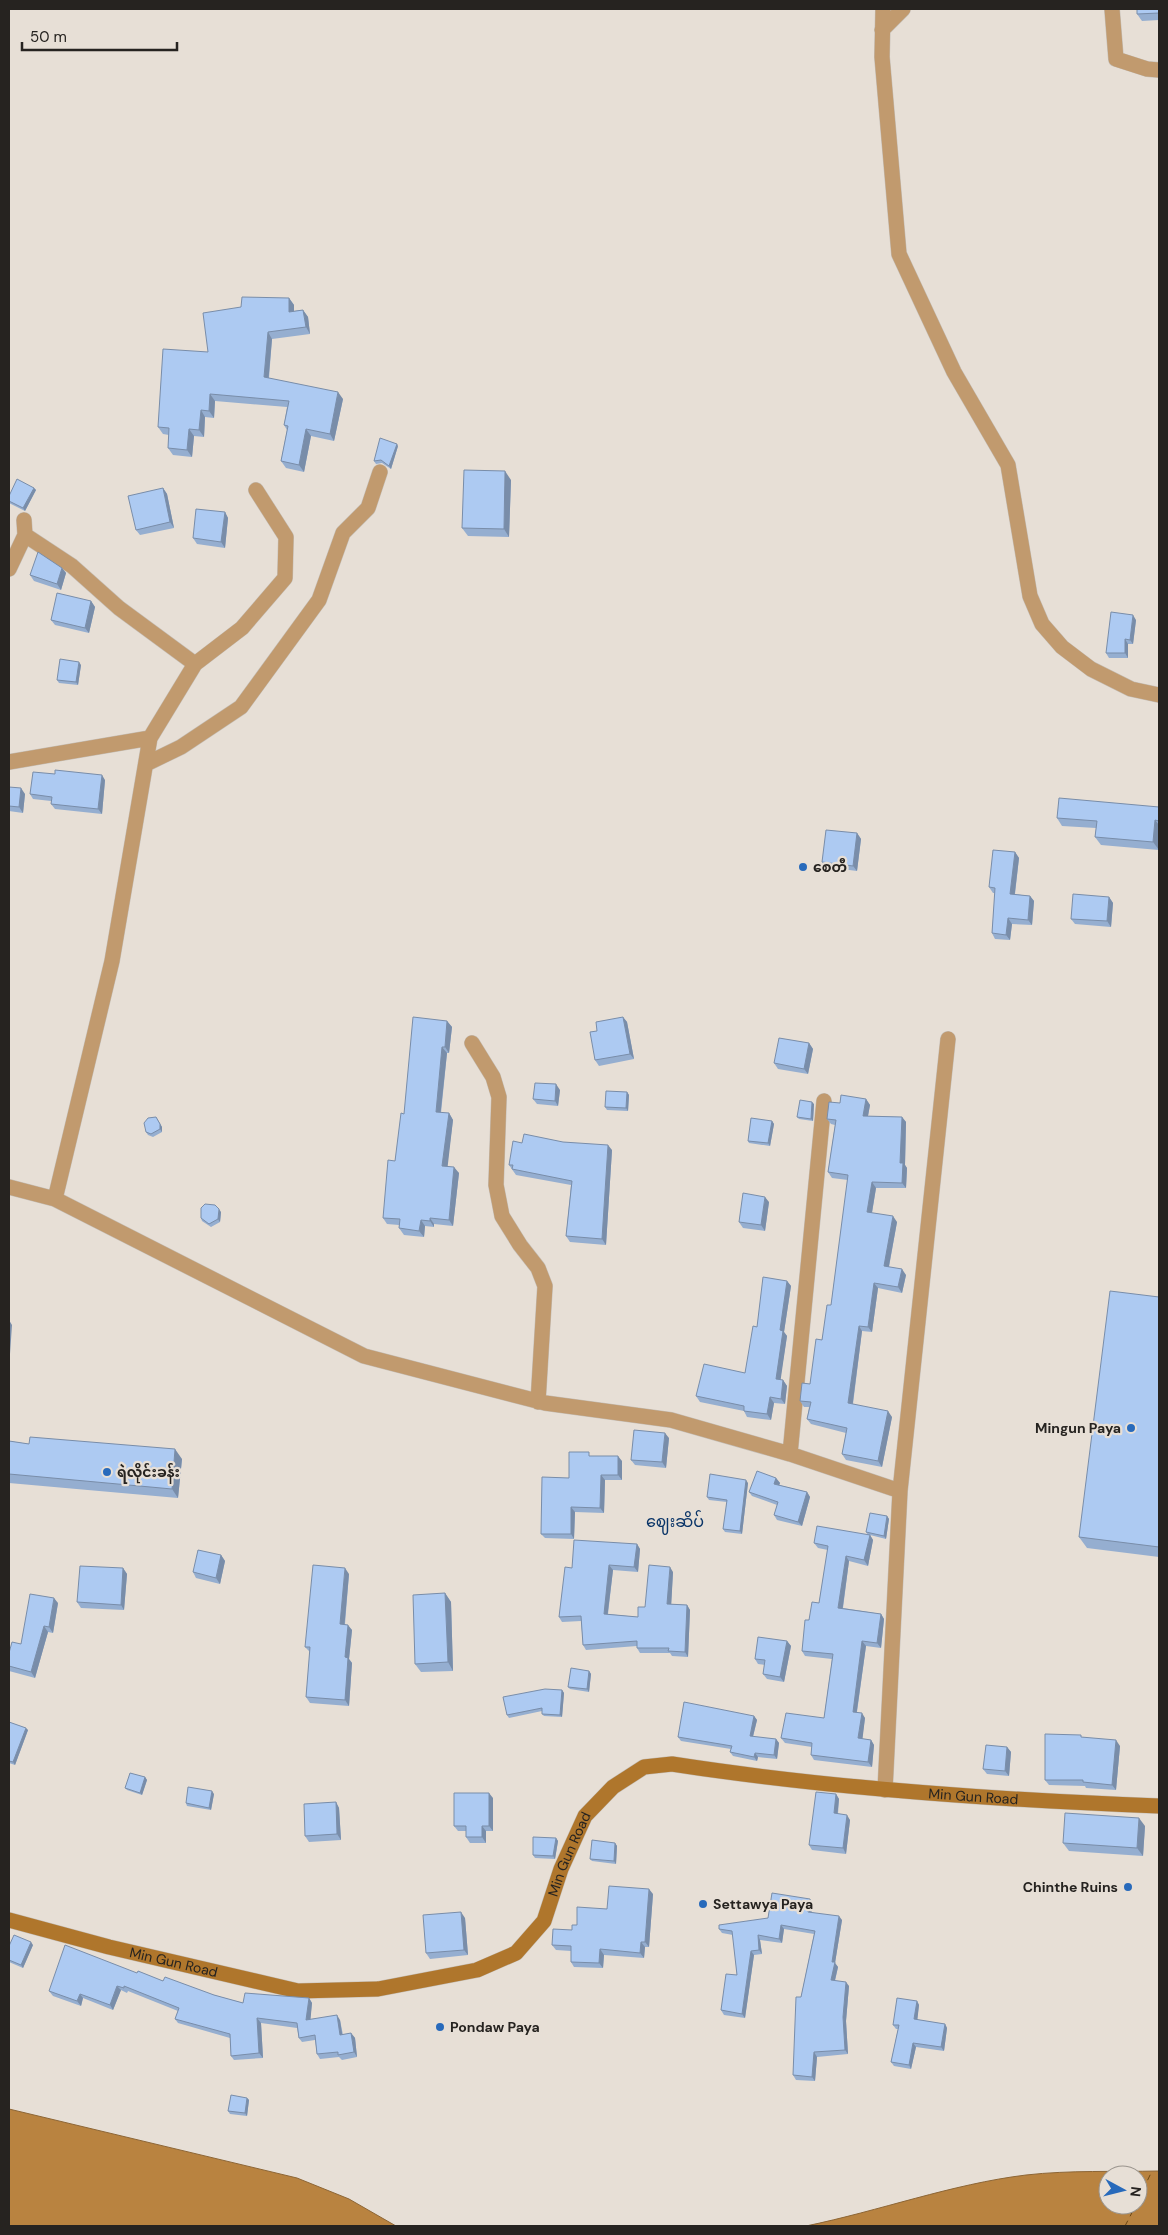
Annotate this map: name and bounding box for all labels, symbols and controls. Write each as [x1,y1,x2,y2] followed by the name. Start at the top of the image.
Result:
[22,20,178,52] scale bar
[30,27,67,47] text: 50 m
[813,857,847,876] place label: စေတီ
[797,861,809,873] marker: စေတီ
[1035,1419,1121,1437] place label: Mingun Paya
[1125,1422,1137,1434] marker: Mingun Paya
[117,1462,180,1484] place label: ရဲလိုင်းခန်း
[101,1466,113,1478] marker: ရဲလိုင်းခန်း
[646,1510,704,1535] district label: ဈေးဆိပ်
[928,1784,1019,1808] street label: Min Gun Road
[544,1809,595,1899] street label: Min Gun Road
[1023,1878,1118,1896] place label: Chinthe Ruins
[1122,1881,1134,1893] marker: Chinthe Ruins
[713,1895,813,1913] place label: Settawya Paya
[697,1898,709,1910] marker: Settawya Paya
[128,1943,220,1981] street label: Min Gun Road
[450,2018,540,2036] place label: Pondaw Paya
[434,2021,446,2033] marker: Pondaw Paya
[1098,2165,1148,2215] north arrow
[1126,2185,1145,2198] text: N

